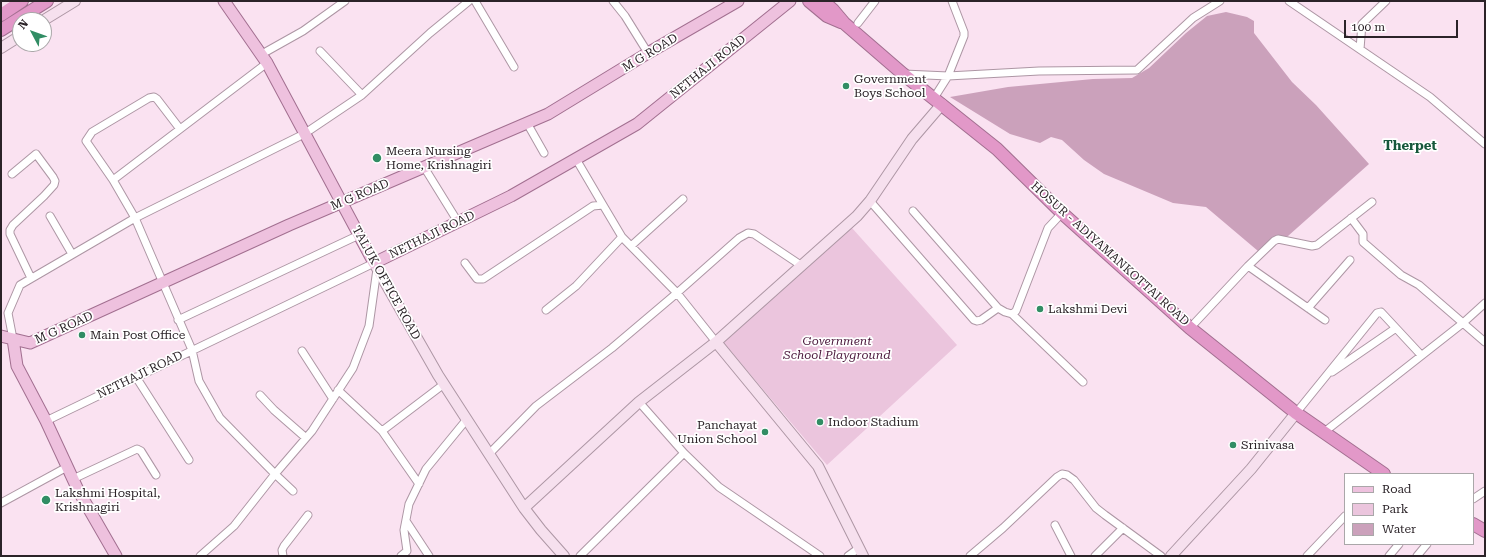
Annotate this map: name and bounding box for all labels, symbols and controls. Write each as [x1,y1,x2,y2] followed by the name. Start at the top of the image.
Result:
[12,12,52,52] north arrow
[1346,12,1460,38] scale bar
[16,17,31,32] text: N
[1351,20,1385,34] text: 100 m
[620,31,680,75] street label: M G ROAD
[667,32,749,102] street label: NETHAJI ROAD
[854,72,926,100] place label: Government Boys School
[841,81,851,91] marker: Government Boys School
[1383,138,1437,154] district label: Therpet
[386,144,492,172] place label: Meera Nursing Home, Krishnagiri
[371,152,383,164] marker: Meera Nursing Home, Krishnagiri
[329,176,391,214] street label: M G ROAD
[1028,179,1192,329] street label: HOSUR - ADIYAMANKOTTAI ROAD
[387,208,477,262] street label: NETHAJI ROAD
[349,224,423,342] street label: TALUK OFFICE ROAD
[1048,302,1127,316] place label: Lakshmi Devi
[1035,304,1045,314] marker: Lakshmi Devi
[33,309,95,347] street label: M G ROAD
[90,328,185,342] place label: Main Post Office
[77,330,87,340] marker: Main Post Office
[783,334,891,362] park label: Government School Playground
[95,348,185,402] street label: NETHAJI ROAD
[828,415,919,429] place label: Indoor Stadium
[815,417,825,427] marker: Indoor Stadium
[677,418,757,446] place label: Panchayat Union School
[760,427,770,437] marker: Panchayat Union School
[1241,438,1294,452] place label: Srinivasa
[1228,440,1238,450] marker: Srinivasa
[1344,473,1474,545] legend
[1382,482,1411,496] text: Road
[55,486,160,514] place label: Lakshmi Hospital, Krishnagiri
[40,494,52,506] marker: Lakshmi Hospital, Krishnagiri
[1382,502,1408,516] text: Park
[1382,522,1416,536] text: Water

